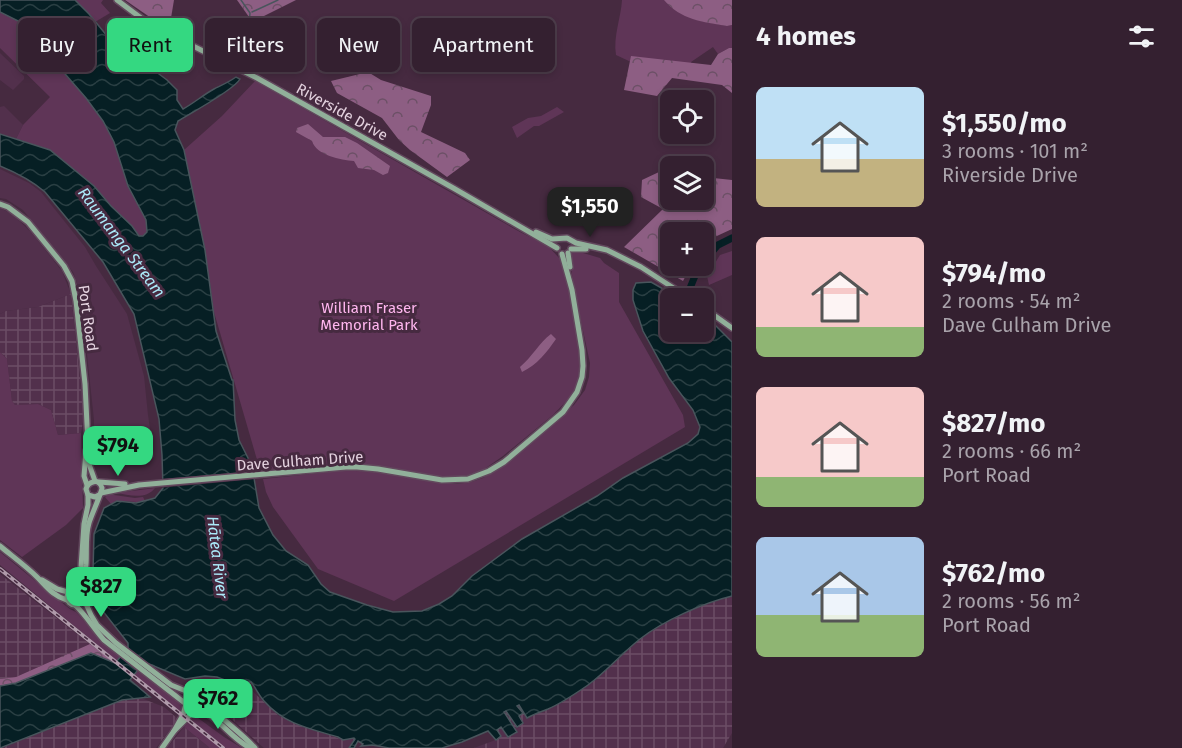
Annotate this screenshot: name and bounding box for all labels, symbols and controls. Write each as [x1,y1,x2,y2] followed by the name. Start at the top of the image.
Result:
[18,18,95,72] chip: Buy
[107,18,193,72] chip: Rent
[205,18,305,72] chip: Filters
[317,18,400,72] chip: New
[412,18,555,72] chip: Apartment
[1125,20,1158,53] icon: filters
[756,21,856,52] text: 4 homes
[293,79,391,145] street label: Riverside Drive
[660,90,714,342] map controls
[660,90,714,144] button: locate
[942,108,1067,139] text: $1,550/mo
[804,111,876,183] icon: home
[942,139,1088,163] text: 3 rooms · 101 m²
[660,156,714,210] button: layers
[942,163,1078,187] text: Riverside Drive
[74,183,169,301] water label: Raumanga Stream
[541,187,639,238] pin: $1,550
[561,194,619,218] text: $1,550
[660,222,714,276] button: +
[942,258,1046,289] text: $794/mo
[804,261,876,333] icon: home
[74,284,102,352] street label: Port Road
[660,288,714,342] button: −
[942,289,1081,313] text: 2 rooms · 54 m²
[320,299,418,334] park label: William Fraser Memorial Park
[942,313,1112,337] text: Dave Culham Drive
[942,408,1045,439] text: $827/mo
[804,411,876,483] icon: home
[82,426,154,477] pin: $794
[97,433,139,457] text: $794
[942,439,1081,463] text: 2 rooms · 66 m²
[236,448,364,474] street label: Dave Culham Drive
[942,463,1031,487] text: Port Road
[203,515,232,600] water label: Hātea River
[942,558,1045,589] text: $762/mo
[804,561,876,633] icon: home
[65,567,137,618] pin: $827
[80,574,122,598] text: $827
[942,589,1081,613] text: 2 rooms · 56 m²
[942,613,1031,637] text: Port Road
[182,679,254,730] pin: $762
[198,686,238,710] text: $762

